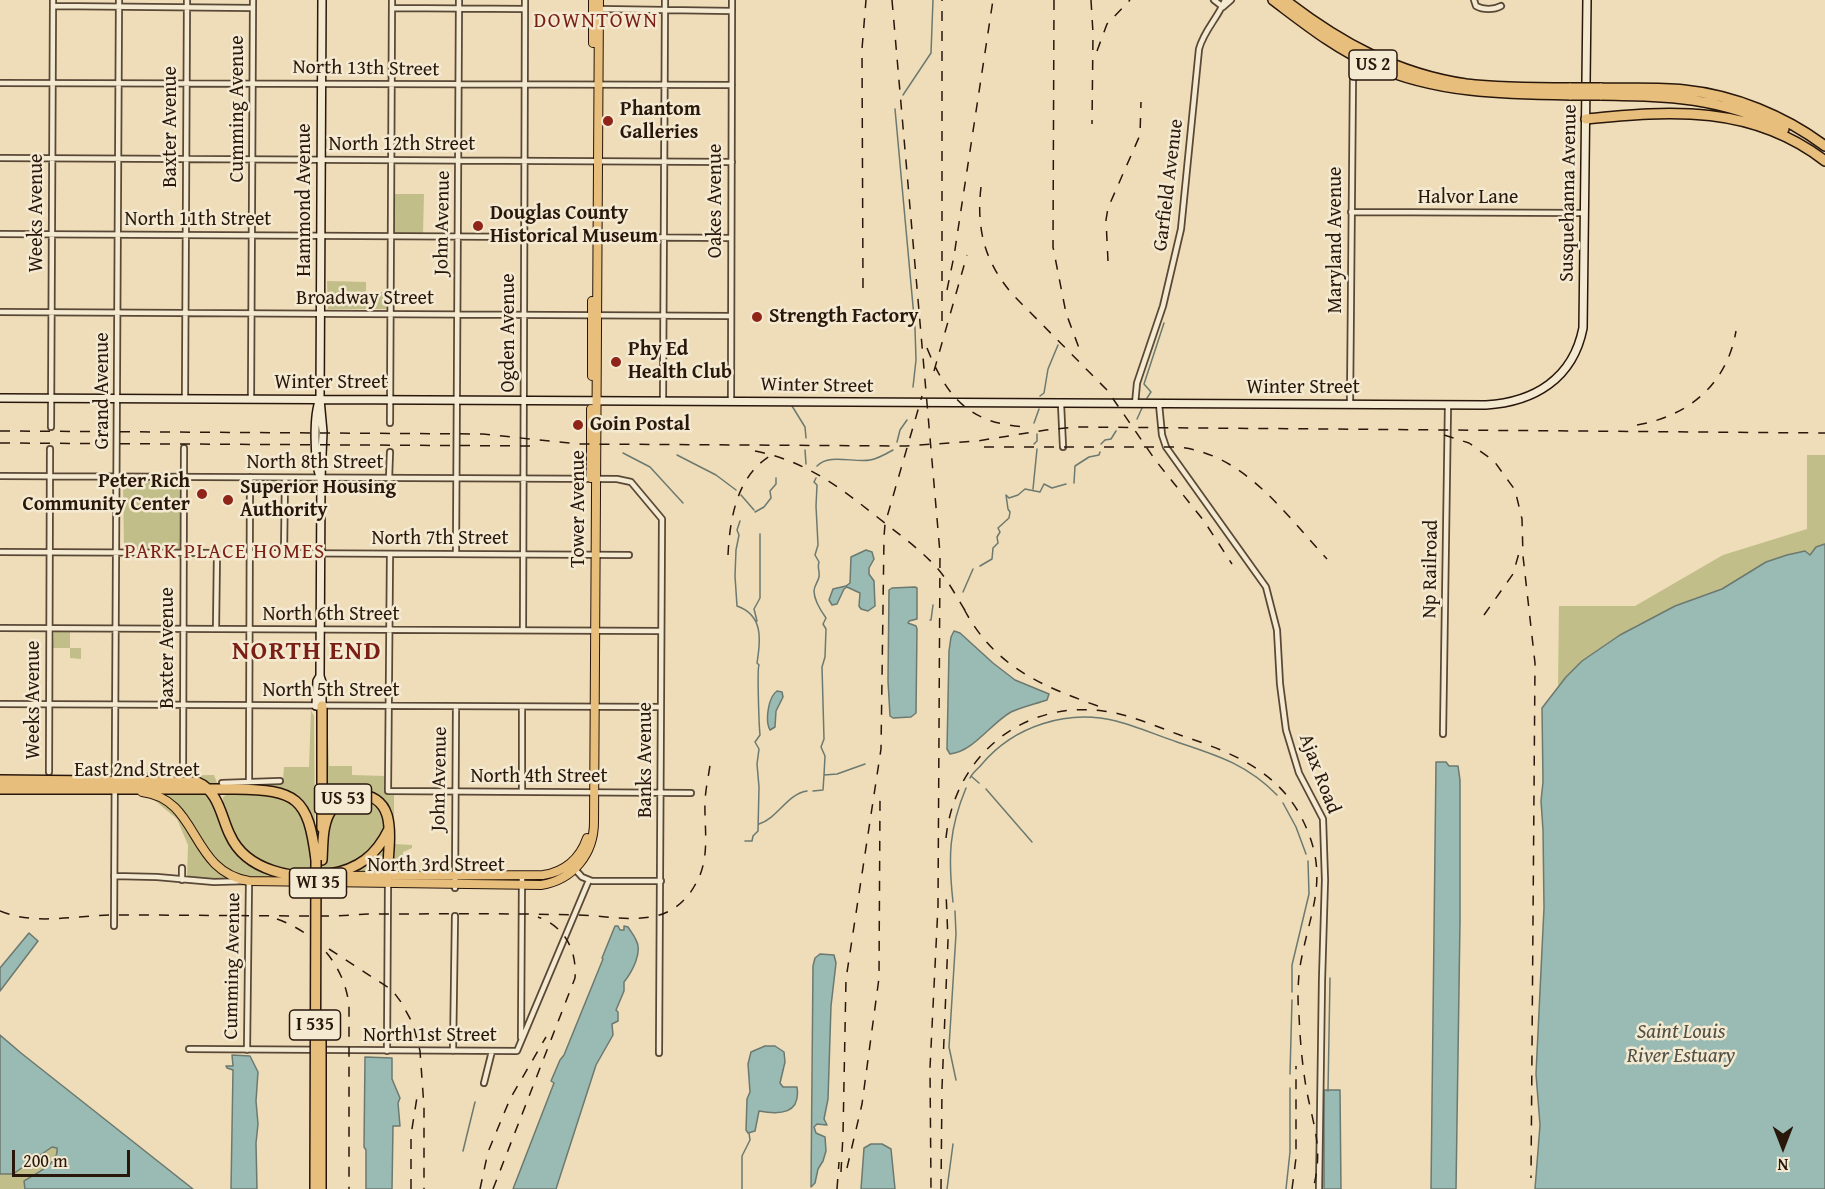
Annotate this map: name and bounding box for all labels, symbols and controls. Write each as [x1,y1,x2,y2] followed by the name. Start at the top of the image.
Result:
[533,9,659,35] district label: DOWNTOWN
[226,35,250,183] street label: Cumming Avenue
[1349,50,1397,80] road number: US 2
[292,56,440,82] street label: North 13th Street
[159,66,183,188] street label: Baxter Avenue
[620,98,701,145] place label: Phantom Galleries
[1555,104,1583,282] street label: Susquehanna Avenue
[601,114,615,128] marker: Phantom Galleries
[1149,118,1189,252] street label: Garfield Avenue
[293,123,317,277] street label: Hammond Avenue
[329,133,475,157] street label: North 12th Street
[704,144,728,258] street label: Oakes Avenue
[25,154,49,272] street label: Weeks Avenue
[1324,167,1348,313] street label: Maryland Avenue
[430,170,456,276] street label: John Avenue
[1418,186,1518,210] street label: Halvor Lane
[490,202,658,249] place label: Douglas County Historical Museum
[125,208,271,232] street label: North 11th Street
[471,219,485,233] marker: Douglas County Historical Museum
[497,273,521,393] street label: Ogden Avenue
[296,287,434,311] street label: Broadway Street
[769,305,919,329] place label: Strength Factory
[750,310,764,324] marker: Strength Factory
[91,332,115,450] street label: Grand Avenue
[628,338,732,385] place label: Phy Ed Health Club
[609,355,623,369] marker: Phy Ed Health Club
[274,371,388,395] street label: Winter Street
[760,373,874,399] street label: Winter Street
[1246,376,1360,400] street label: Winter Street
[590,413,690,437] place label: Goin Postal
[571,418,585,432] marker: Goin Postal
[567,450,591,568] street label: Tower Avenue
[246,451,384,475] street label: North 8th Street
[23,470,190,517] place label: Peter Rich Community Center
[240,476,396,523] place label: Superior Housing Authority
[195,487,209,501] marker: Peter Rich Community Center
[221,493,235,507] marker: Superior Housing Authority
[1418,519,1444,619] street label: Np Railroad
[371,527,509,551] street label: North 7th Street
[124,540,326,566] district label: PARK PLACE HOMES
[156,587,180,709] street label: Baxter Avenue
[262,603,400,627] street label: North 6th Street
[232,636,382,668] district label: NORTH END
[22,641,46,759] street label: Weeks Avenue
[262,679,400,703] street label: North 5th Street
[634,702,658,818] street label: Banks Avenue
[427,726,453,832] street label: John Avenue
[1293,731,1345,817] street label: Ajax Road
[74,759,200,783] street label: East 2nd Street
[470,765,608,789] street label: North 4th Street
[314,784,372,814] road number: US 53
[367,854,505,878] street label: North 3rd Street
[290,868,346,898] road number: WI 35
[220,892,246,1040] street label: Cumming Avenue
[290,1010,340,1040] road number: I 535
[1627,1020,1735,1070] water label: Saint Louis River Estuary
[363,1024,497,1048] street label: North 1st Street
[1753,1117,1813,1177] north arrow
[15,1138,134,1176] scale bar
[23,1147,68,1174] text: 200 m
[1778,1153,1788,1177] text: N

